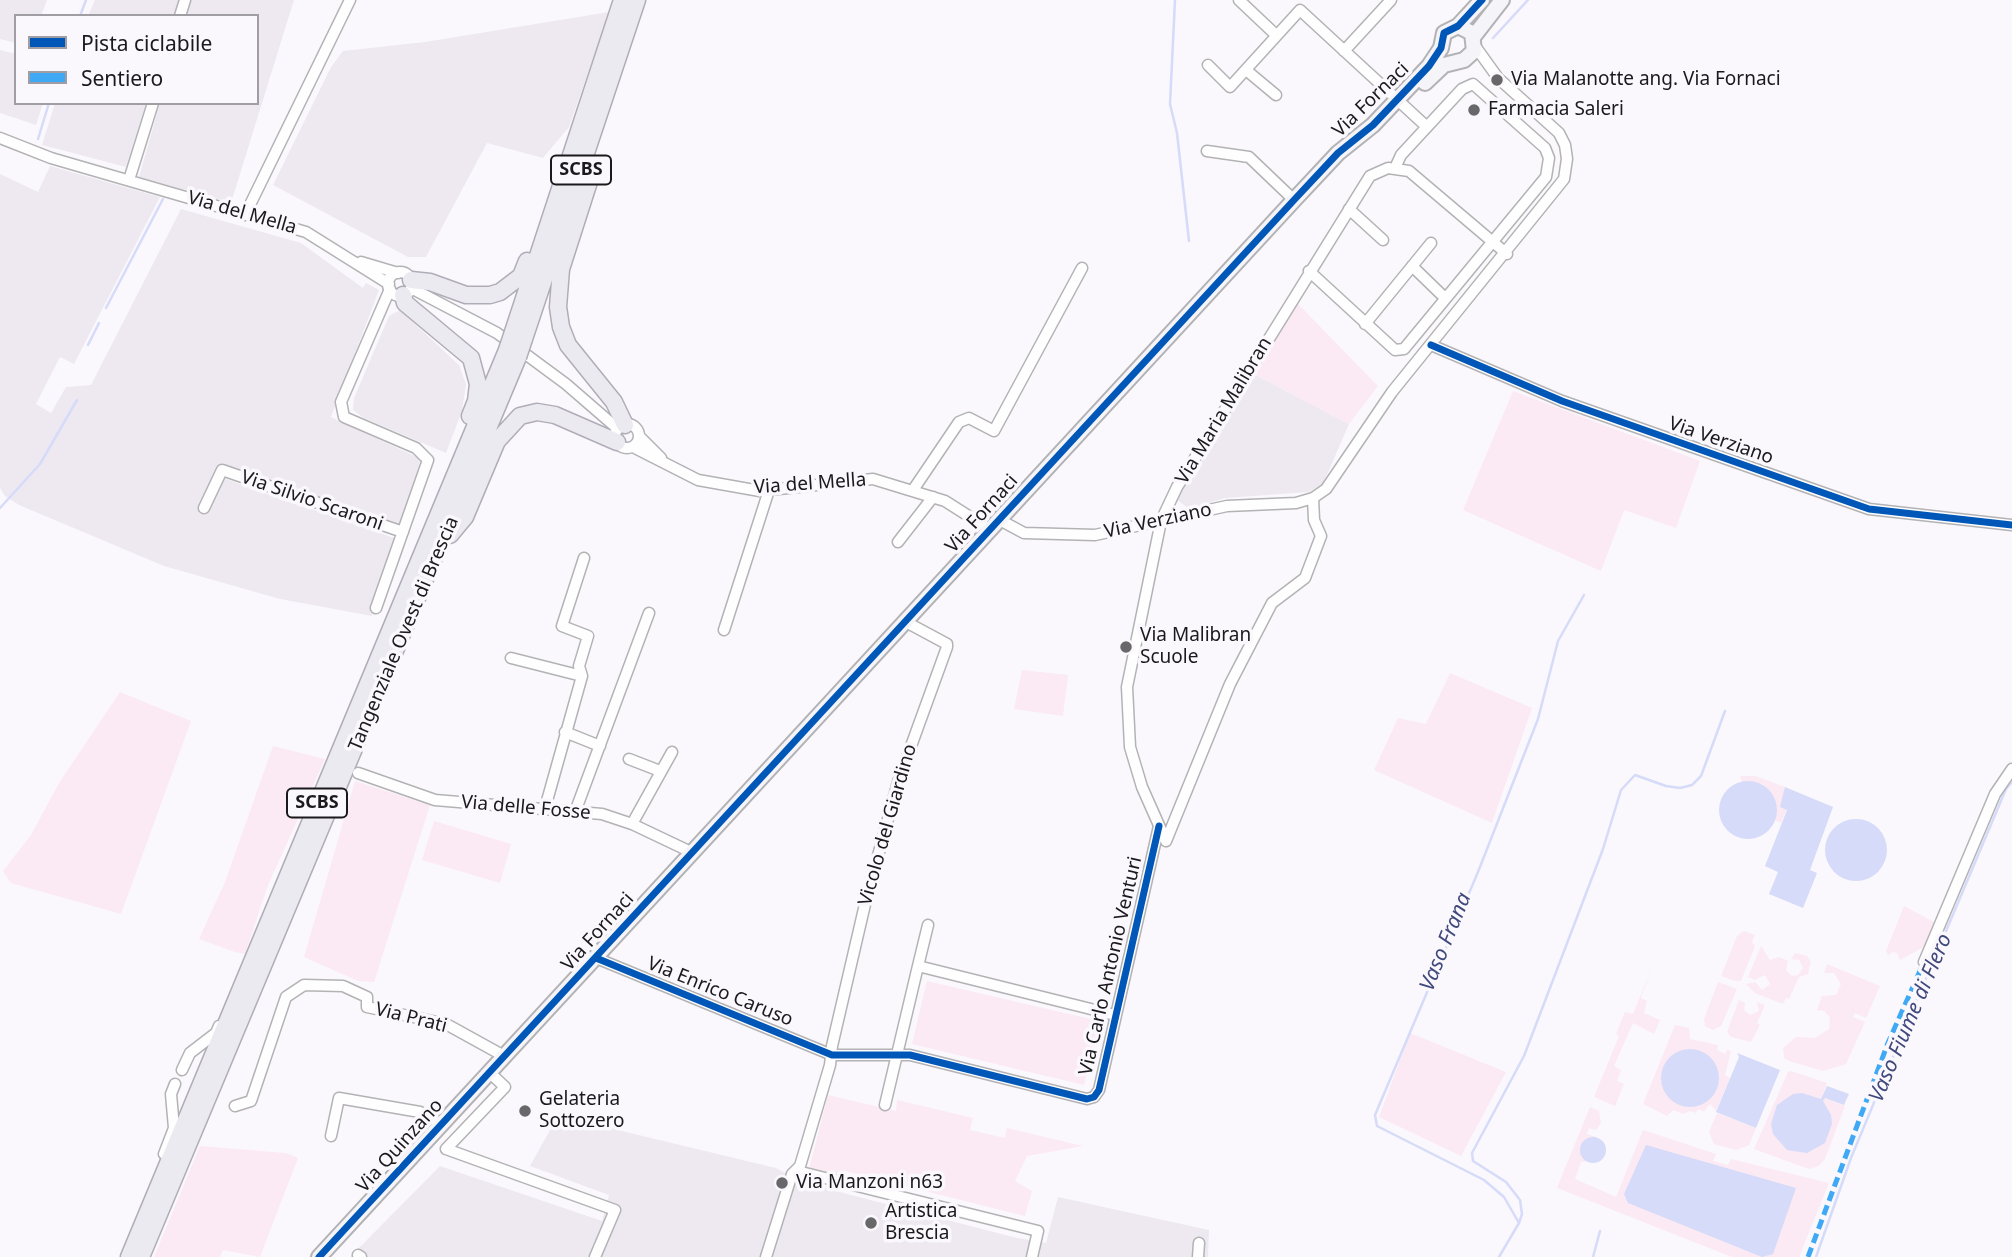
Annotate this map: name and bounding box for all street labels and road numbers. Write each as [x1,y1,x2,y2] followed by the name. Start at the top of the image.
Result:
[1328,58,1414,142] street label: Via Fornaci
[551,155,611,184] road number: SCBS
[185,187,299,239] street label: Via del Mella
[1171,333,1277,489] street label: Via Maria Malibran
[1666,412,1776,470] street label: Via Verziano
[238,466,386,536] street label: Via Silvio Scaroni
[753,469,867,499] street label: Via del Mella
[941,470,1023,558] street label: Via Fornaci
[1102,498,1214,544] street label: Via Verziano
[344,513,464,755] street label: Tangenziale Ovest di Brescia
[854,742,922,908] street label: Vicolo del Giardino
[287,788,347,818] road number: SCBS
[460,791,592,825] street label: Via delle Fosse
[1075,854,1147,1078] street label: Via Carlo Antonio Venturi
[557,888,639,976] street label: Via Fornaci
[644,952,796,1032] street label: Via Enrico Caruso
[373,998,449,1038] street label: Via Prati
[352,1095,448,1197] street label: Via Quinzano

